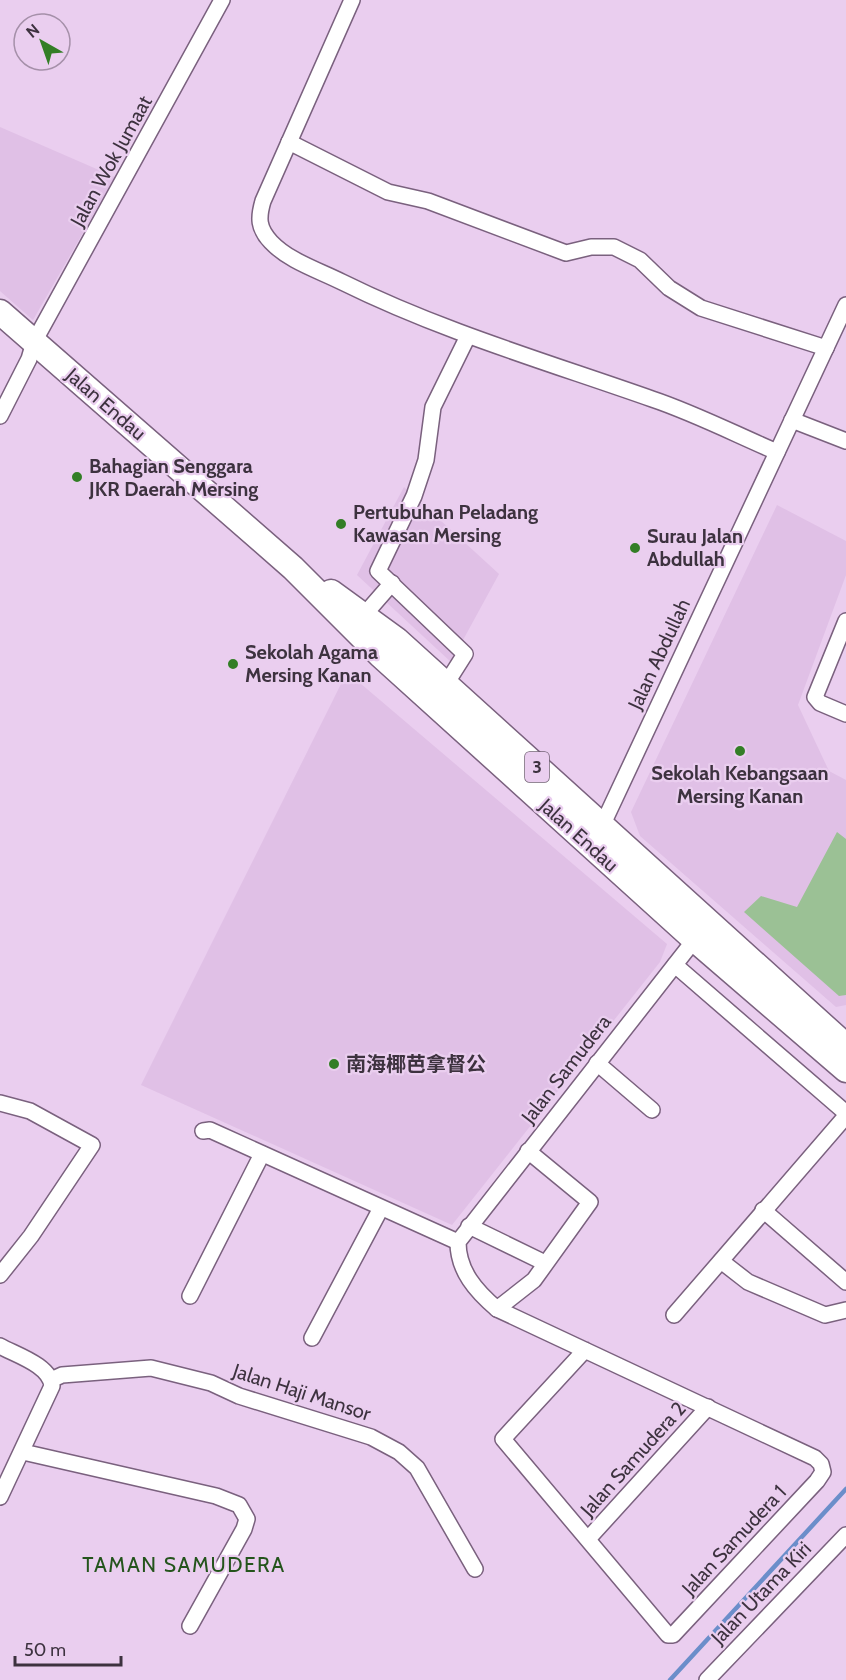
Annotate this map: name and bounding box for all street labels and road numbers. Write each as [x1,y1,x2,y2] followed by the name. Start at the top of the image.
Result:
[65,91,157,231] street label: Jalan Wok Jumaat
[60,362,151,445] street label: Jalan Endau
[622,595,695,714] street label: Jalan Abdullah
[525,752,549,782] road number: 3
[534,793,623,877] street label: Jalan Endau
[516,1010,616,1129] street label: Jalan Samudera
[229,1358,375,1426] street label: Jalan Haji Mansor
[575,1397,691,1522] street label: Jalan Samudera 2
[676,1480,791,1601] street label: Jalan Samudera 1
[705,1537,816,1650] street label: Jalan Utama Kiri

